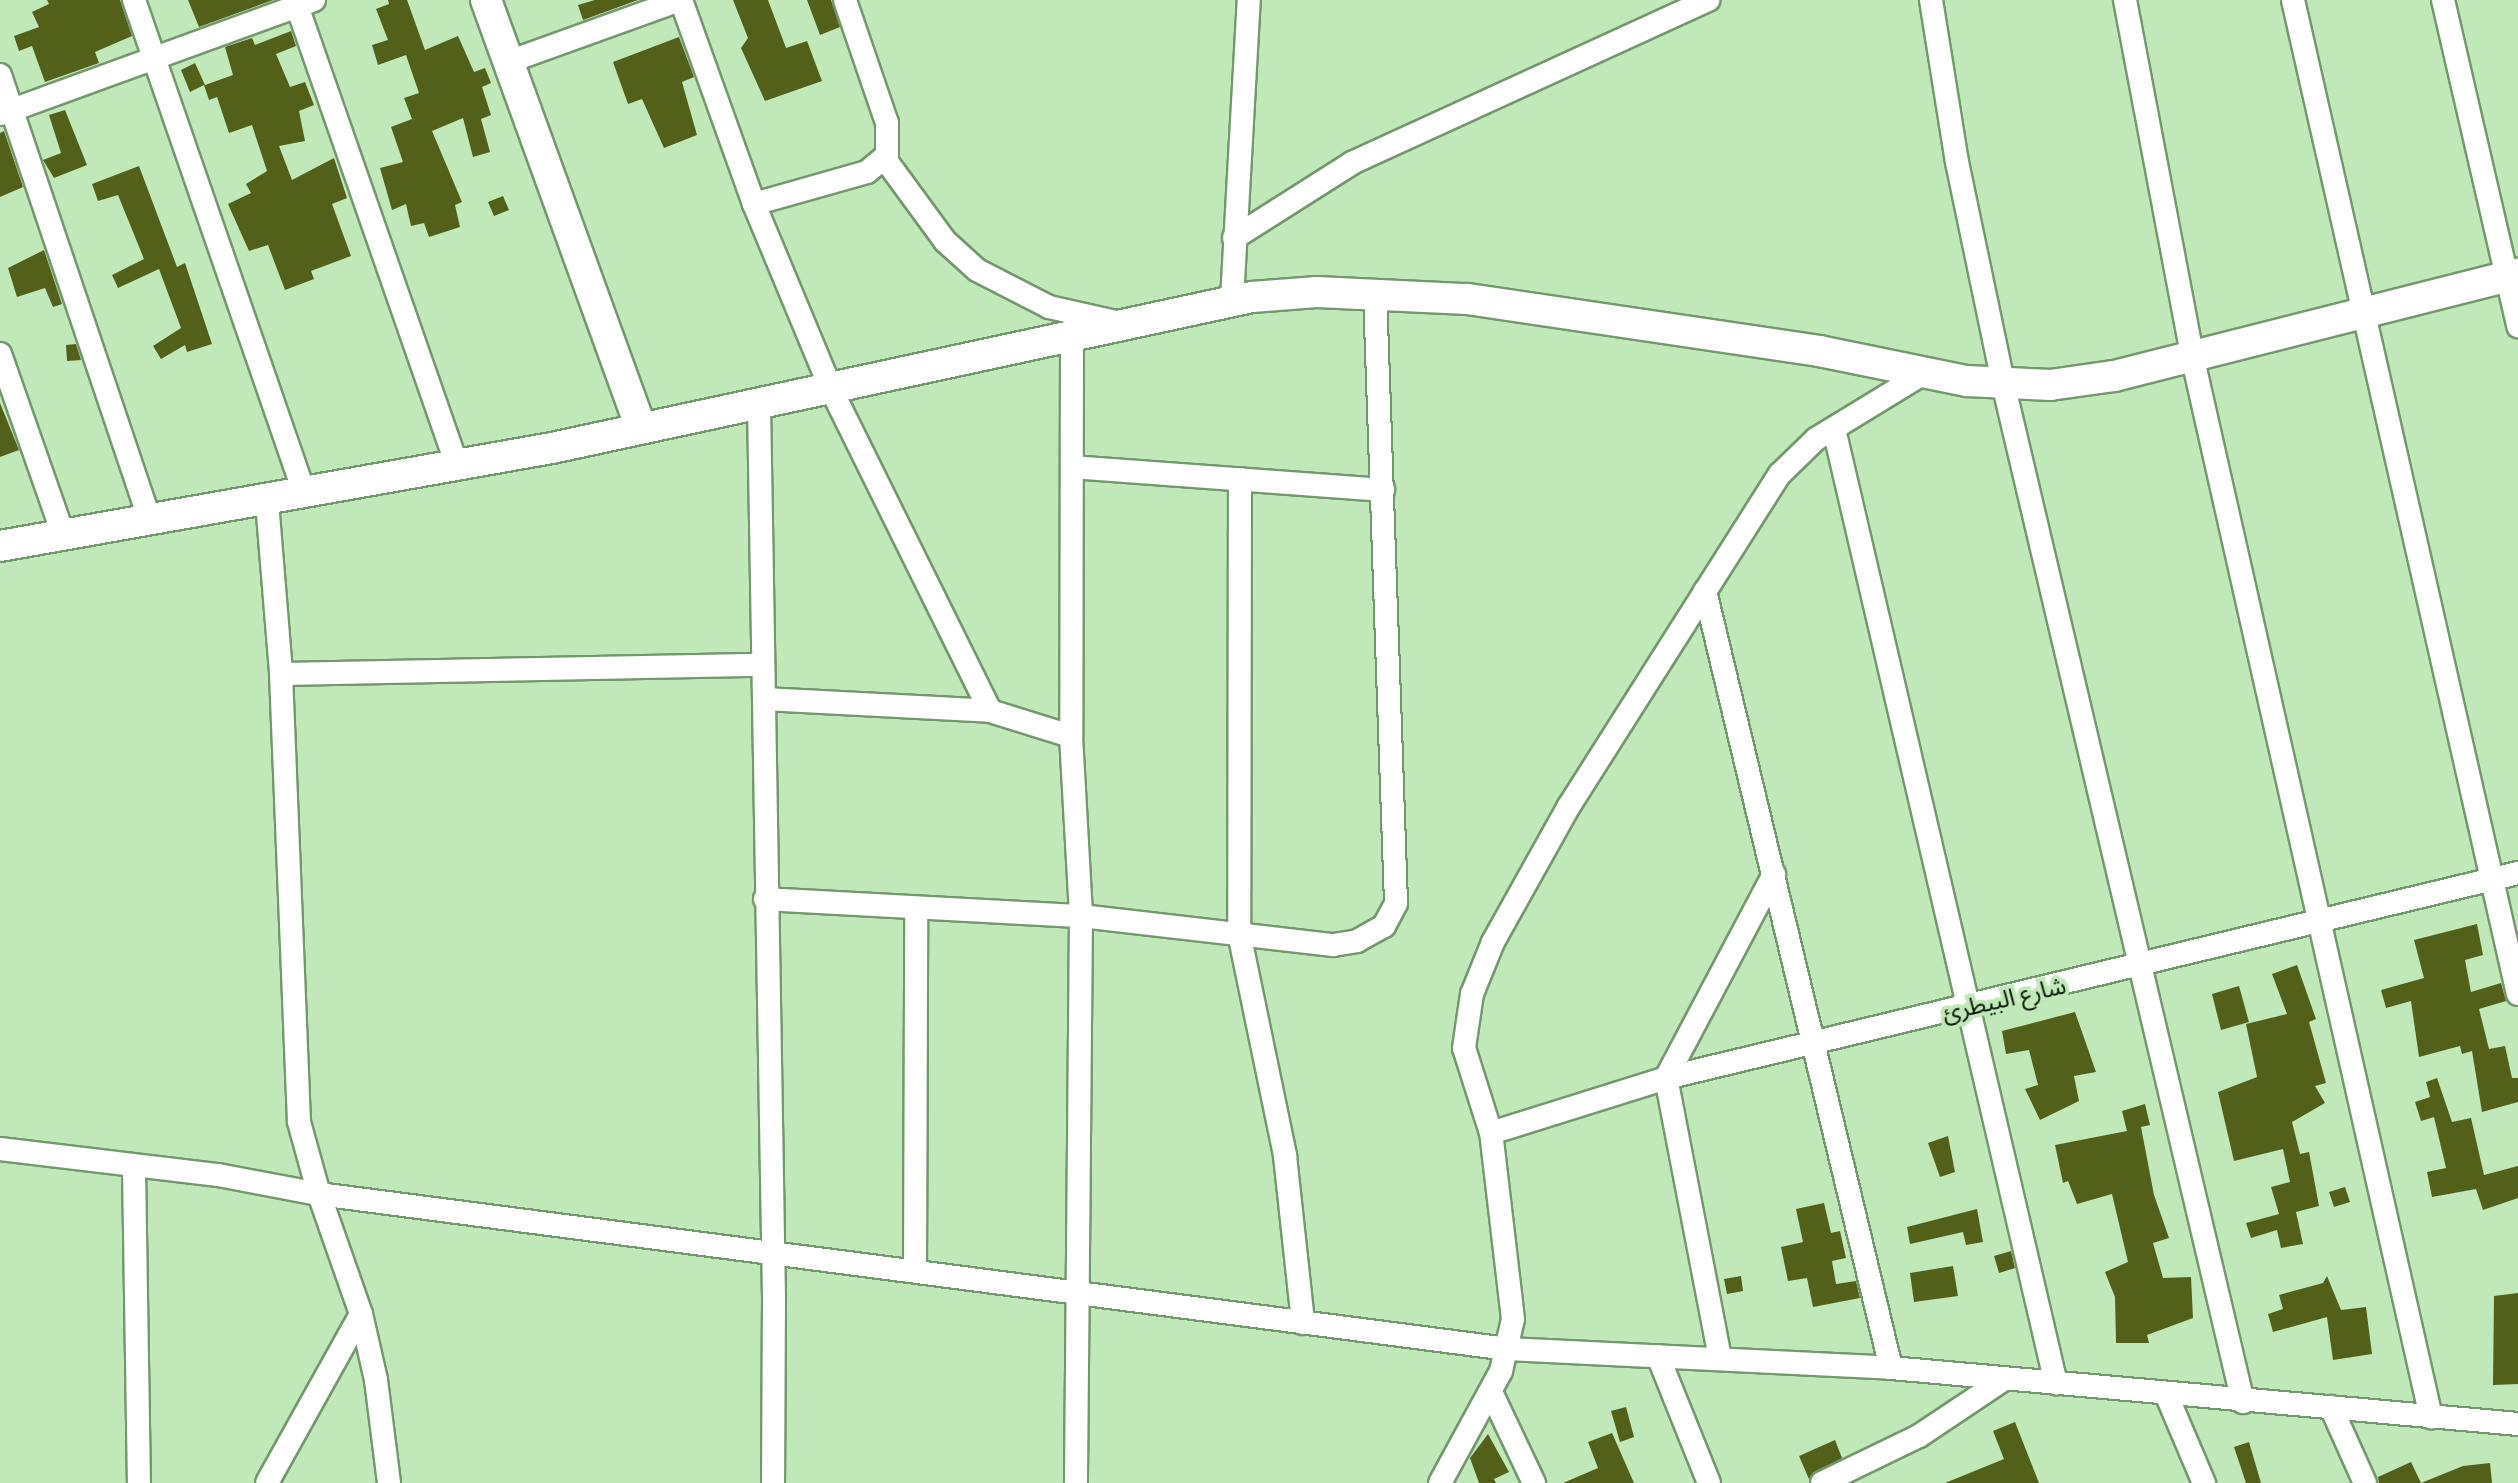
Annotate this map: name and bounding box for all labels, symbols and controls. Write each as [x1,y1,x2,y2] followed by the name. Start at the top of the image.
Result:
[1939,971,2069,1027] street label: شارع البيطرئ

